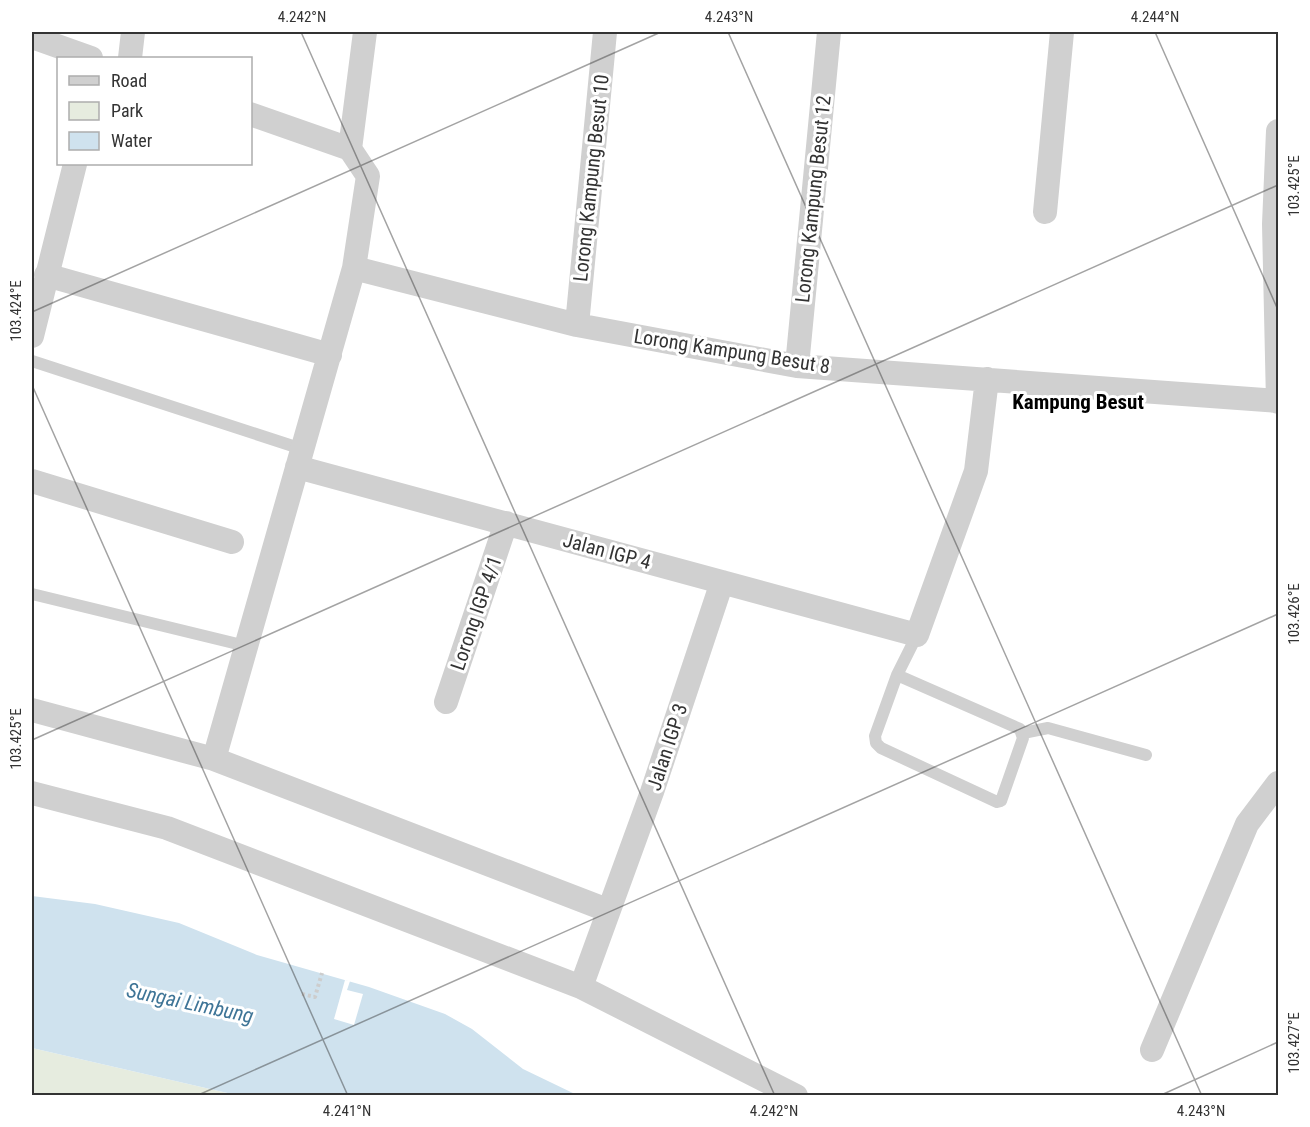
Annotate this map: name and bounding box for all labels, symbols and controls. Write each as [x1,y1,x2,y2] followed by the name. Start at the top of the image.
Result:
[278,8,326,26] text: 4.242°N
[705,8,753,26] text: 4.243°N
[1131,8,1179,26] text: 4.244°N
[57,57,252,165] legend
[111,70,147,91] text: Road
[568,73,614,283] street label: Lorong Kampung Besut 10
[790,94,836,304] street label: Lorong Kampung Besut 12
[111,100,143,121] text: Park
[111,130,153,151] text: Water
[1285,155,1303,217] text: 103.425°E
[7,280,25,342] text: 103.424°E
[632,324,832,378] street label: Lorong Kampung Besut 8
[1012,390,1144,414] district label: Kampung Besut
[560,528,654,574] street label: Jalan IGP 4
[445,553,507,673] street label: Lorong IGP 4/1
[1285,583,1303,645] text: 103.426°E
[642,700,692,794] street label: Jalan IGP 3
[7,708,25,770] text: 103.425°E
[124,978,256,1028] water label: Sungai Limbung
[1285,1012,1303,1074] text: 103.427°E
[323,1102,371,1120] text: 4.241°N
[750,1102,798,1120] text: 4.242°N
[1177,1102,1225,1120] text: 4.243°N

